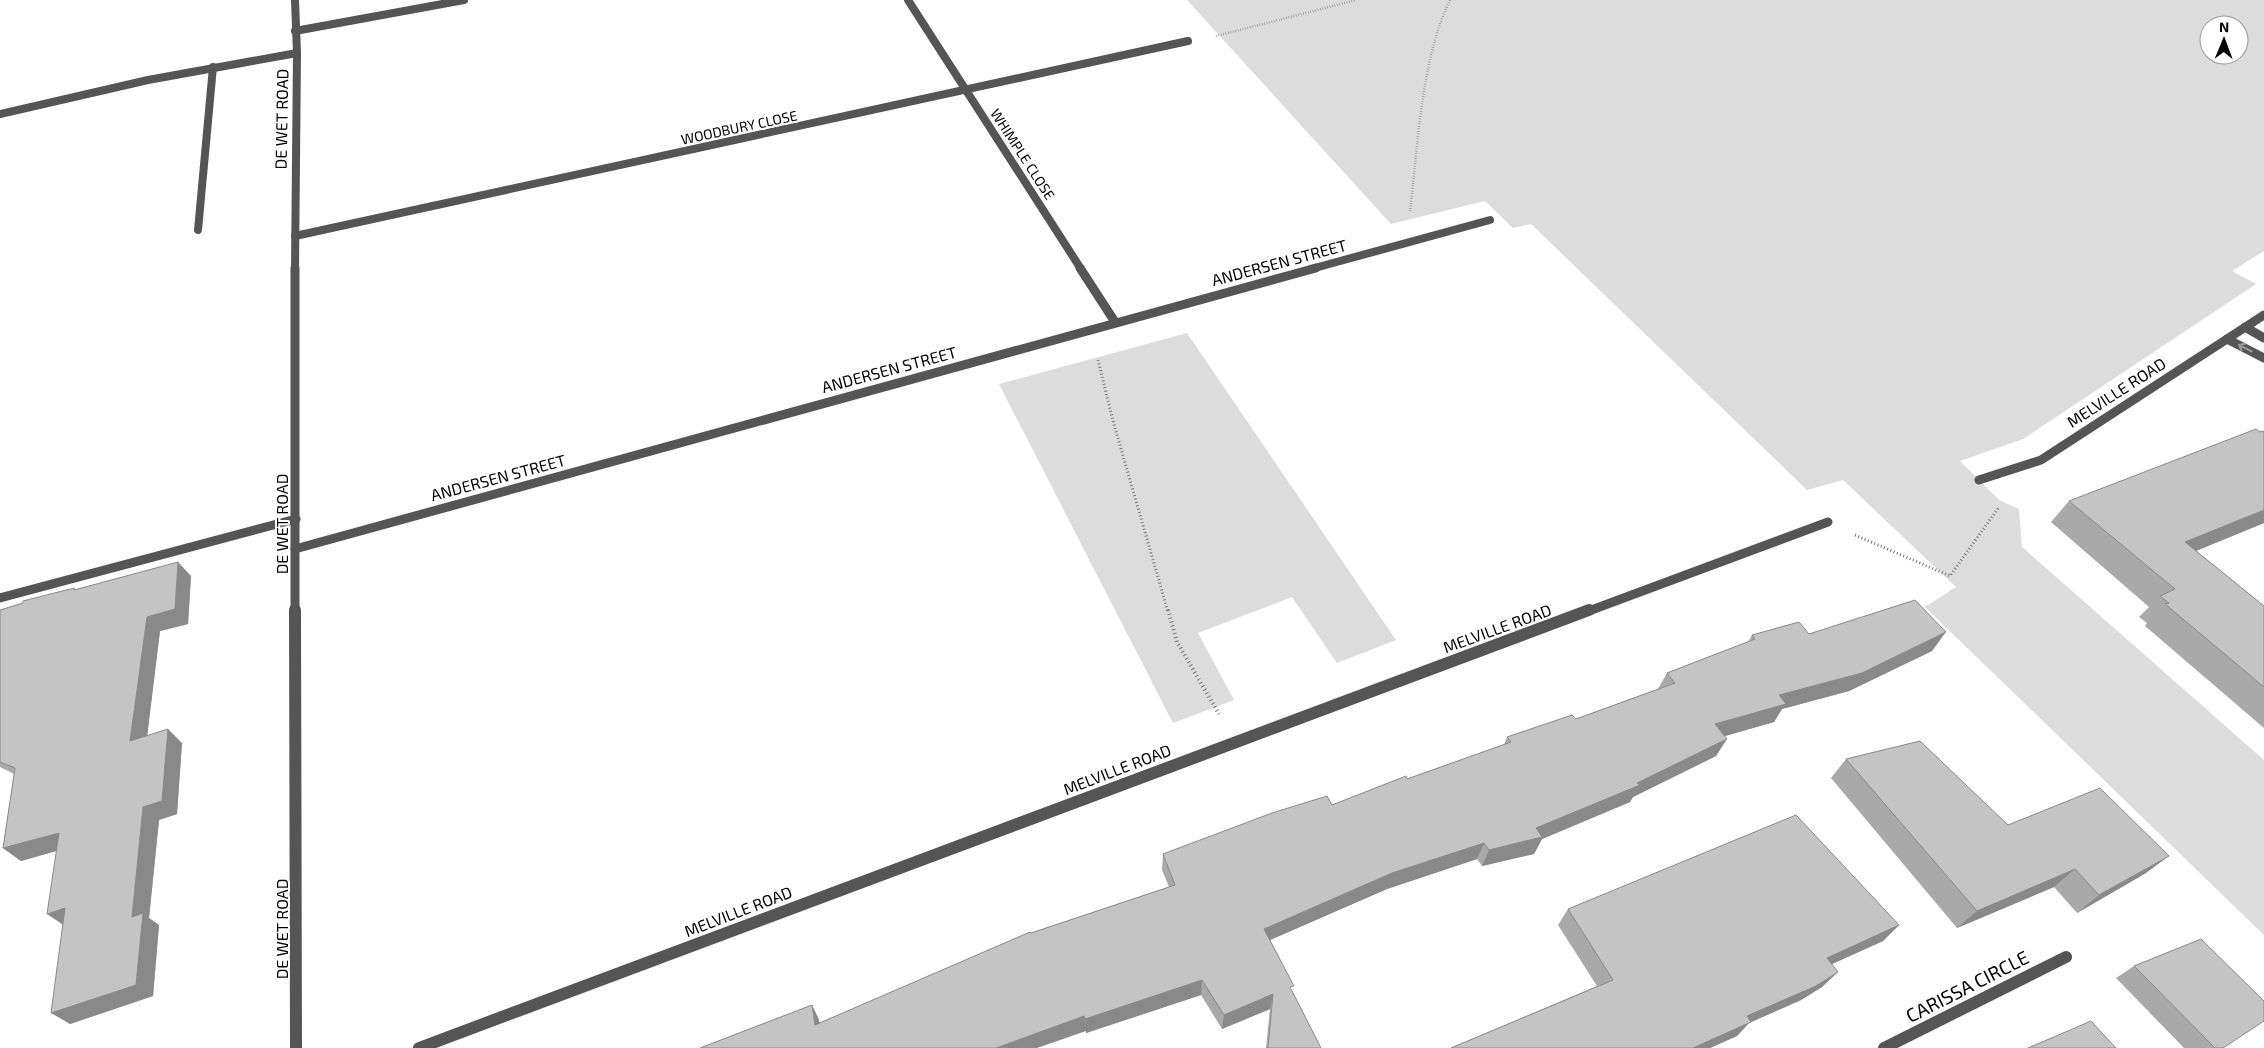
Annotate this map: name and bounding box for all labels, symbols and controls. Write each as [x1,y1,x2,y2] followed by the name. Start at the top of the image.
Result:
[2199,15,2249,65] north arrow
[2219,18,2229,35] text: N
[271,69,291,169] street label: DE WET ROAD
[987,105,1059,203] street label: WHIMPLE CLOSE
[679,106,799,148] street label: WOODBURY CLOSE
[1209,235,1349,289] street label: ANDERSEN STREET
[819,342,959,396] street label: ANDERSEN STREET
[2238,343,2253,353] one-way arrow
[2063,353,2169,431] street label: MELVILLE ROAD
[428,450,568,504] street label: ANDERSEN STREET
[272,474,291,574] street label: DE WET ROAD
[1440,600,1554,656] street label: MELVILLE ROAD
[1060,740,1174,798] street label: MELVILLE ROAD
[272,879,291,979] street label: DE WET ROAD
[681,882,795,940] street label: MELVILLE ROAD
[1902,945,2032,1027] street label: CARISSA CIRCLE

